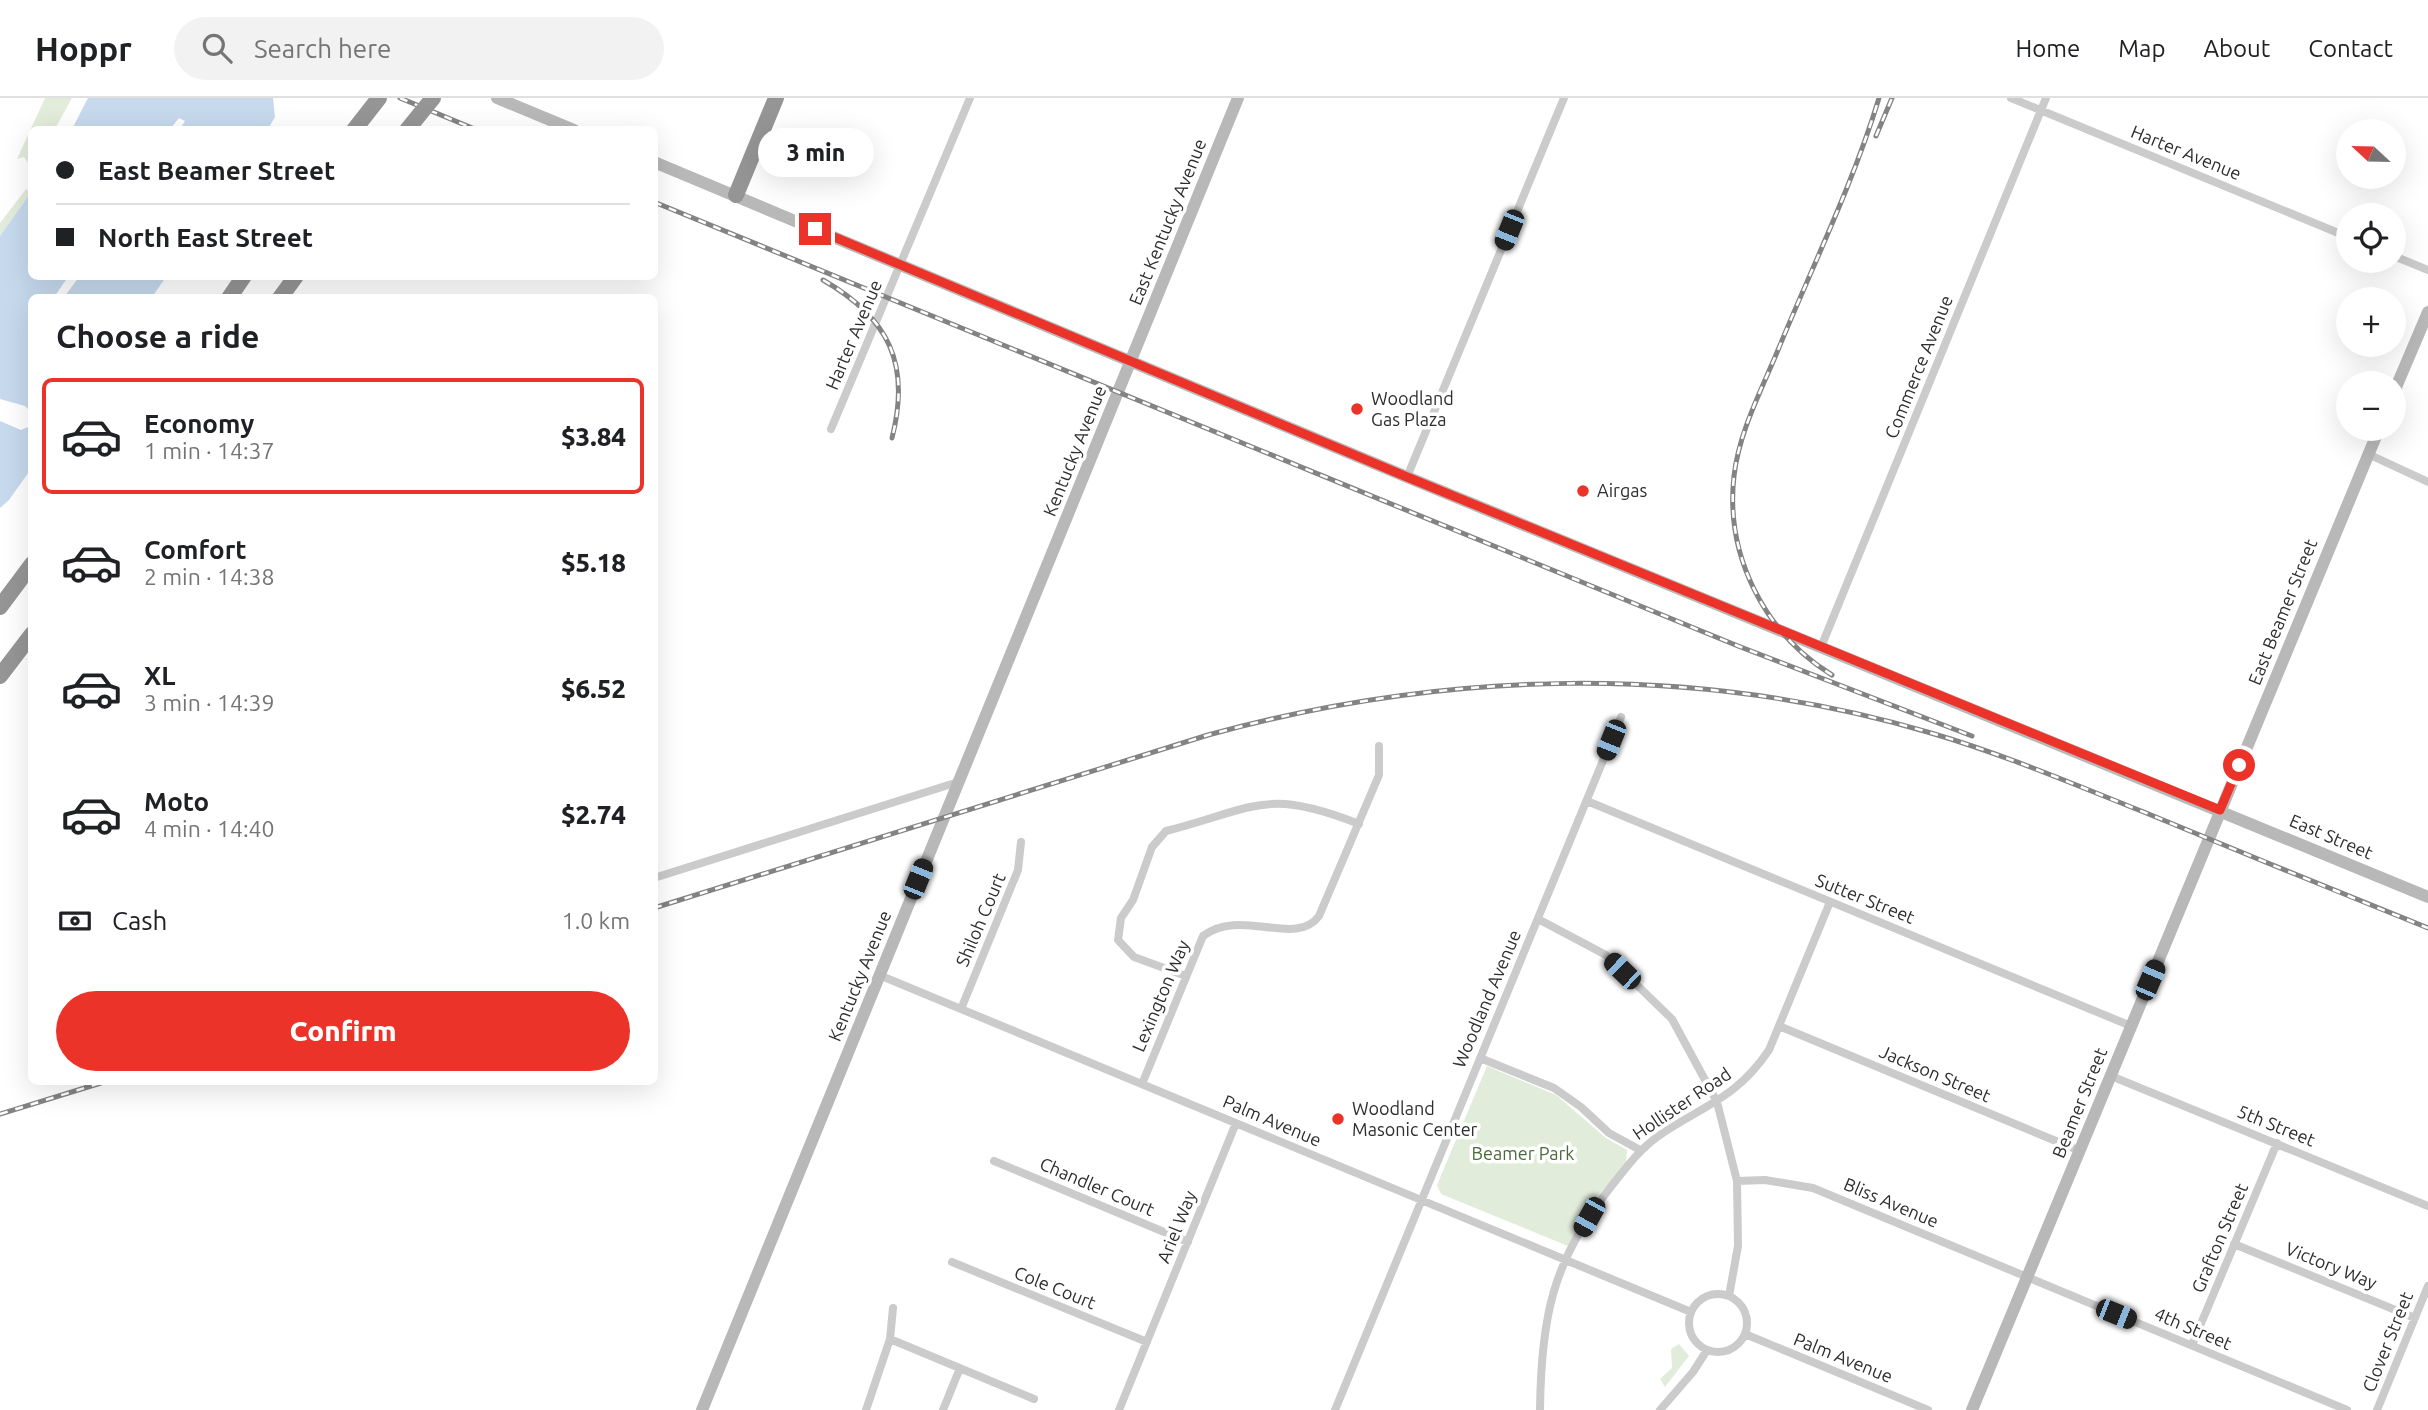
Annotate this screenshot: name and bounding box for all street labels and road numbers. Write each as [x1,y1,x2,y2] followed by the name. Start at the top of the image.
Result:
[2128,121,2244,183] street label: Harter Avenue
[1125,136,1210,308] street label: East Kentucky Avenue
[821,277,885,392] street label: Harter Avenue
[1880,292,1956,441] street label: Commerce Avenue
[1039,382,1109,519] street label: Kentucky Avenue
[2244,536,2320,688] street label: East Beamer Street
[2287,810,2376,863] street label: East Street
[1813,869,1918,927] street label: Sutter Street
[951,870,1009,969] street label: Shiloh Court
[824,907,894,1044] street label: Kentucky Avenue
[1448,927,1524,1070] street label: Woodland Avenue
[1128,936,1193,1054] street label: Lexington Way
[1877,1041,1994,1105] street label: Jackson Street
[2048,1045,2110,1161] street label: Beamer Street
[1629,1063,1734,1143] street label: Hollister Road
[1220,1090,1325,1150] street label: Palm Avenue
[2235,1100,2318,1150] street label: 5th Street
[1037,1153,1158,1219] street label: Chandler Court
[1841,1173,1942,1231] street label: Bliss Avenue
[2187,1180,2251,1295] street label: Grafton Street
[1153,1187,1200,1266] street label: Ariel Way
[2283,1238,2380,1293] street label: Victory Way
[1012,1262,1099,1312] street label: Cole Court
[2358,1289,2416,1395] street label: Clover Street
[2152,1303,2235,1353] street label: 4th Street
[1791,1328,1896,1386] street label: Palm Avenue

